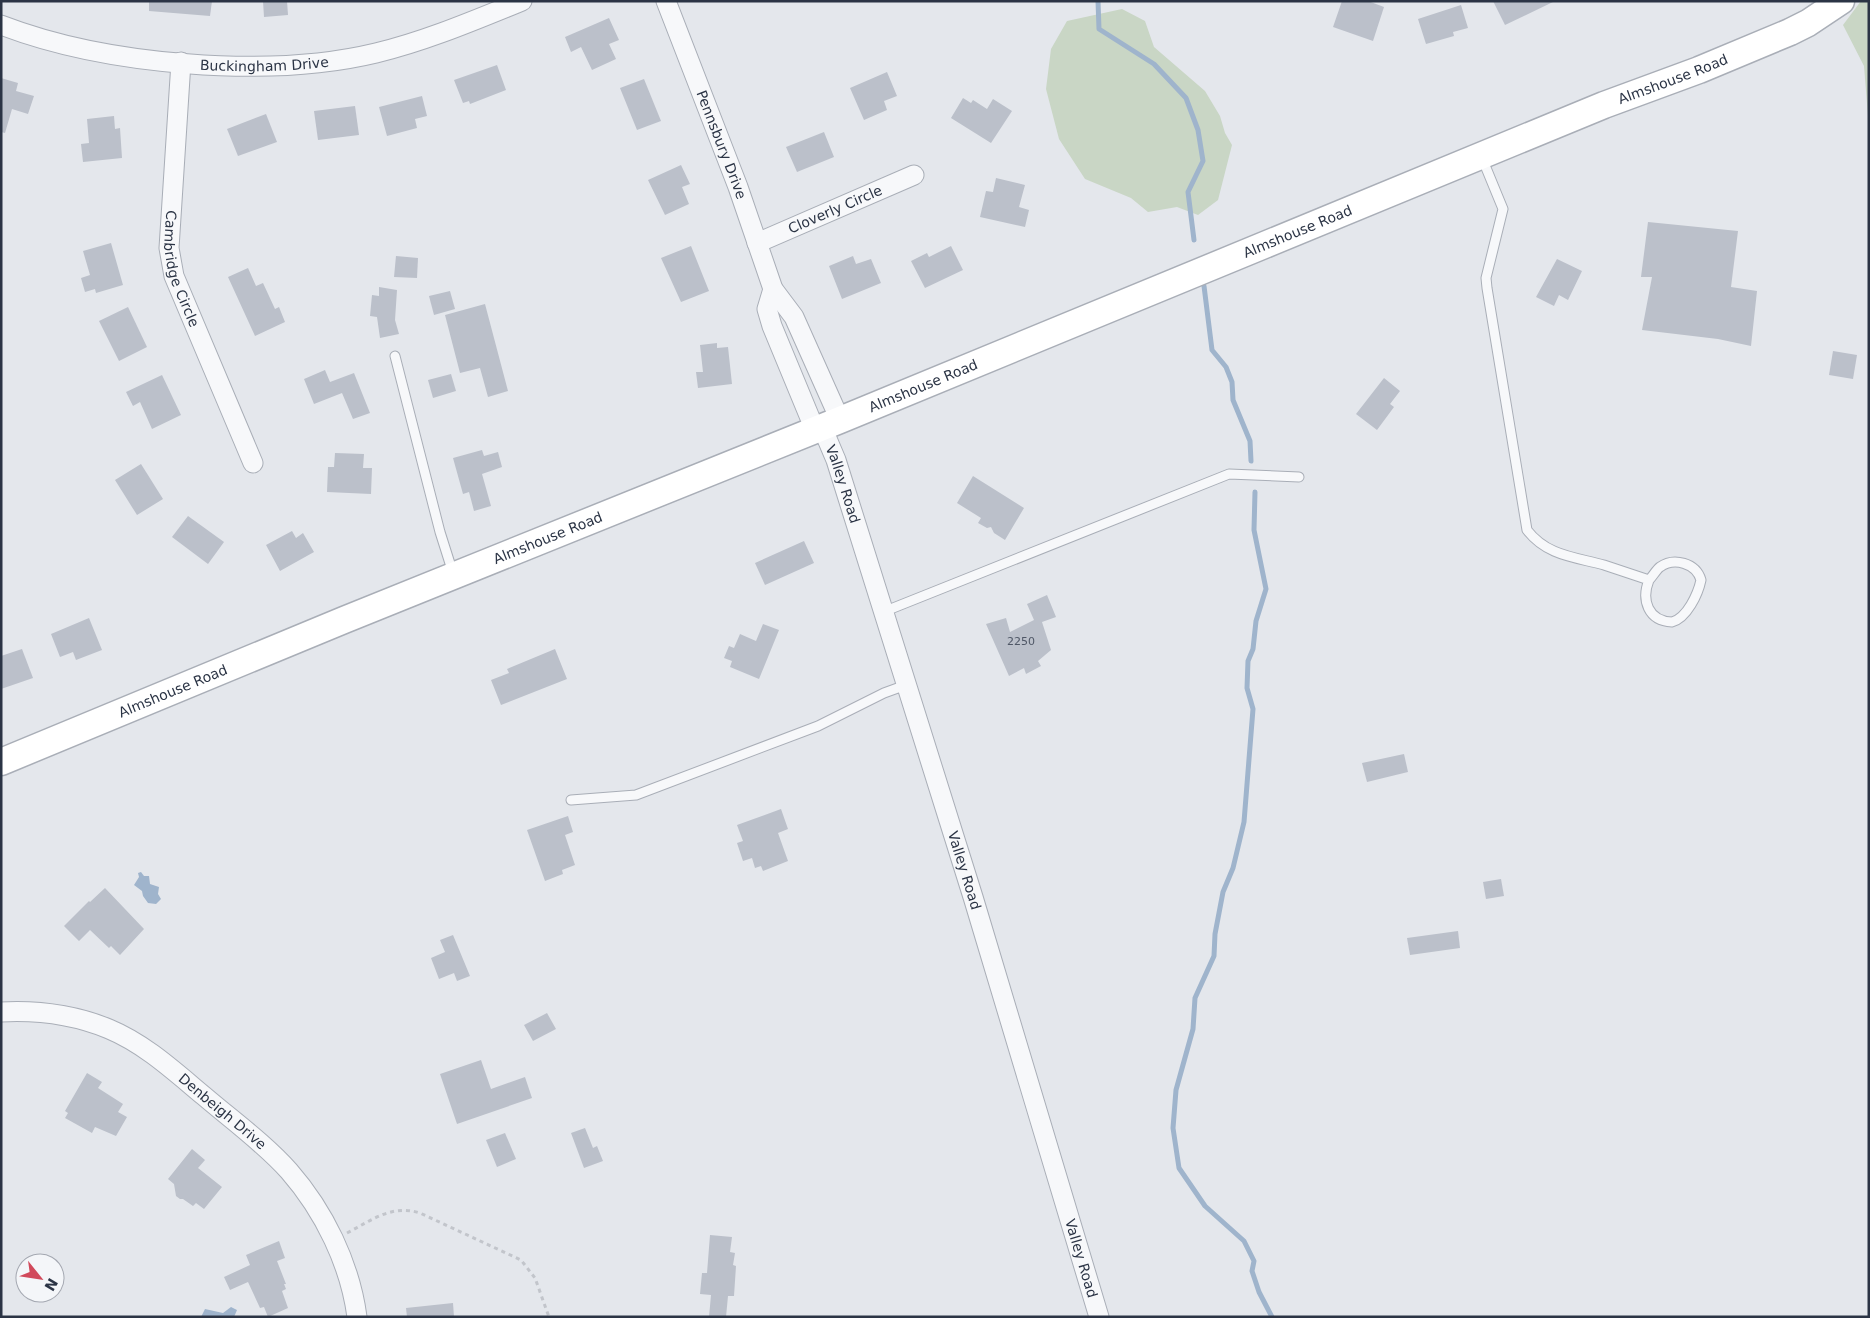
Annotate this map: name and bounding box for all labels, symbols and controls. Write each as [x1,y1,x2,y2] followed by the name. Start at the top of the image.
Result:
[1616,51,1730,107] street label: Almshouse Road
[199,54,330,74] street label: Buckingham Drive
[693,88,750,201] street label: Pennsbury Drive
[786,182,884,237] street label: Cloverly Circle
[1241,202,1354,261] street label: Almshouse Road
[161,210,203,329] street label: Cambridge Circle
[866,356,980,415] street label: Almshouse Road
[823,443,863,525] street label: Valley Road
[491,509,605,567] street label: Almshouse Road
[1007,635,1035,648] house number: 2250
[116,661,230,720] street label: Almshouse Road
[945,829,984,912] street label: Valley Road
[175,1070,270,1152] street label: Denbeigh Drive
[1062,1217,1101,1300] street label: Valley Road
[15,1253,65,1303] north arrow
[41,1275,61,1294] text: N

